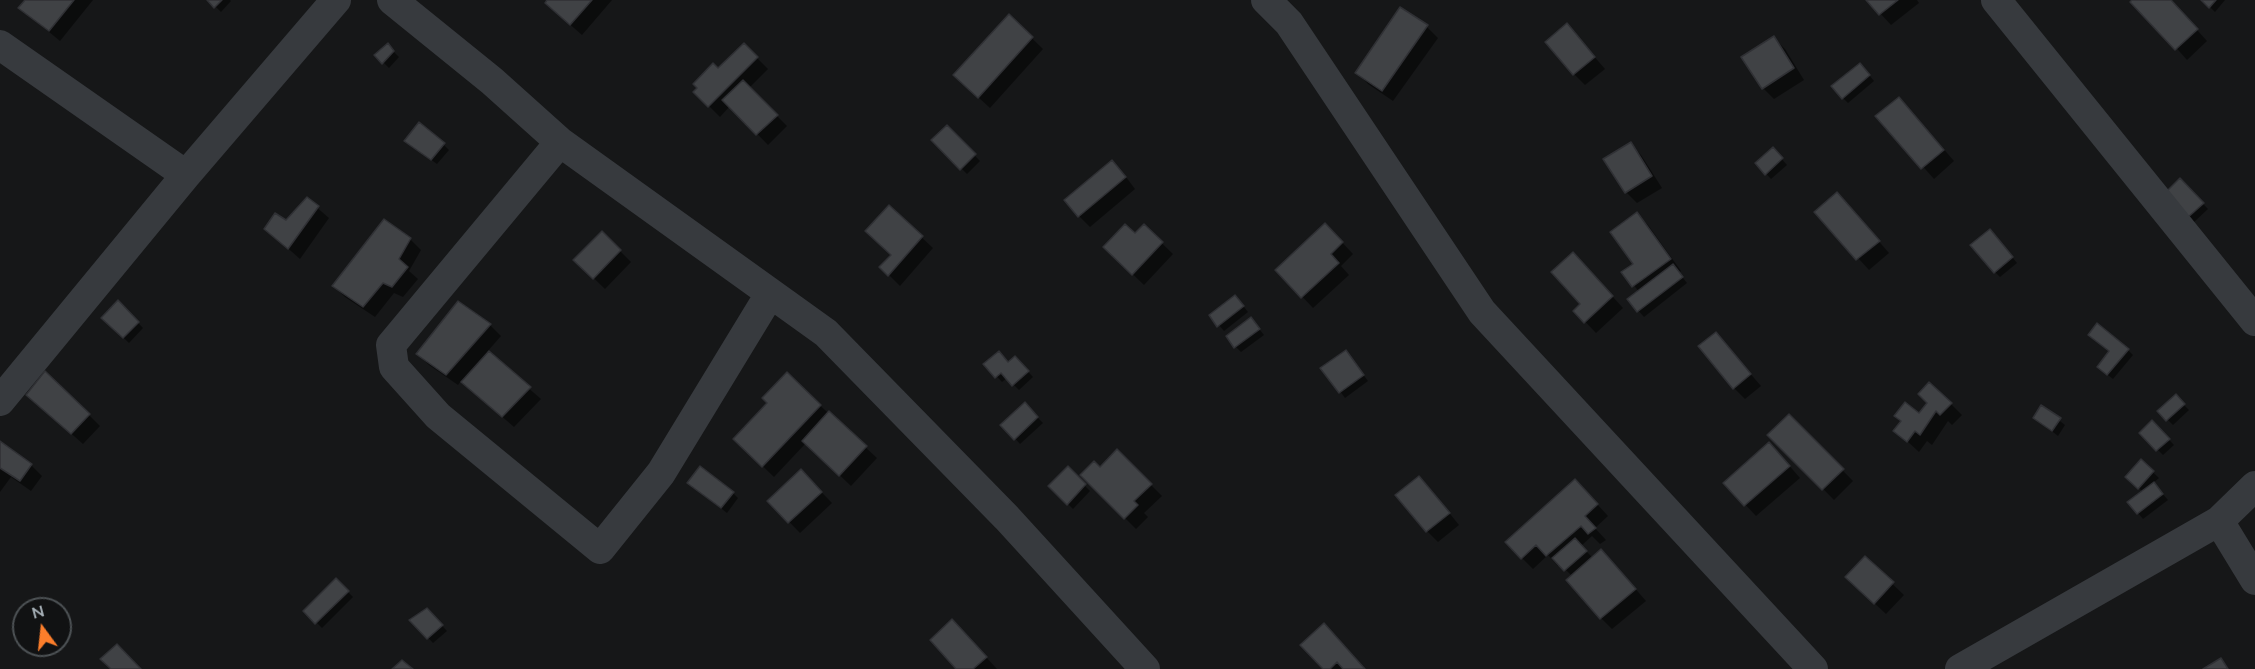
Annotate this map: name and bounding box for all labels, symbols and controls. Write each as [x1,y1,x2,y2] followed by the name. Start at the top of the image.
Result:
[12,597,72,657] north arrow
[29,600,46,623] text: N

